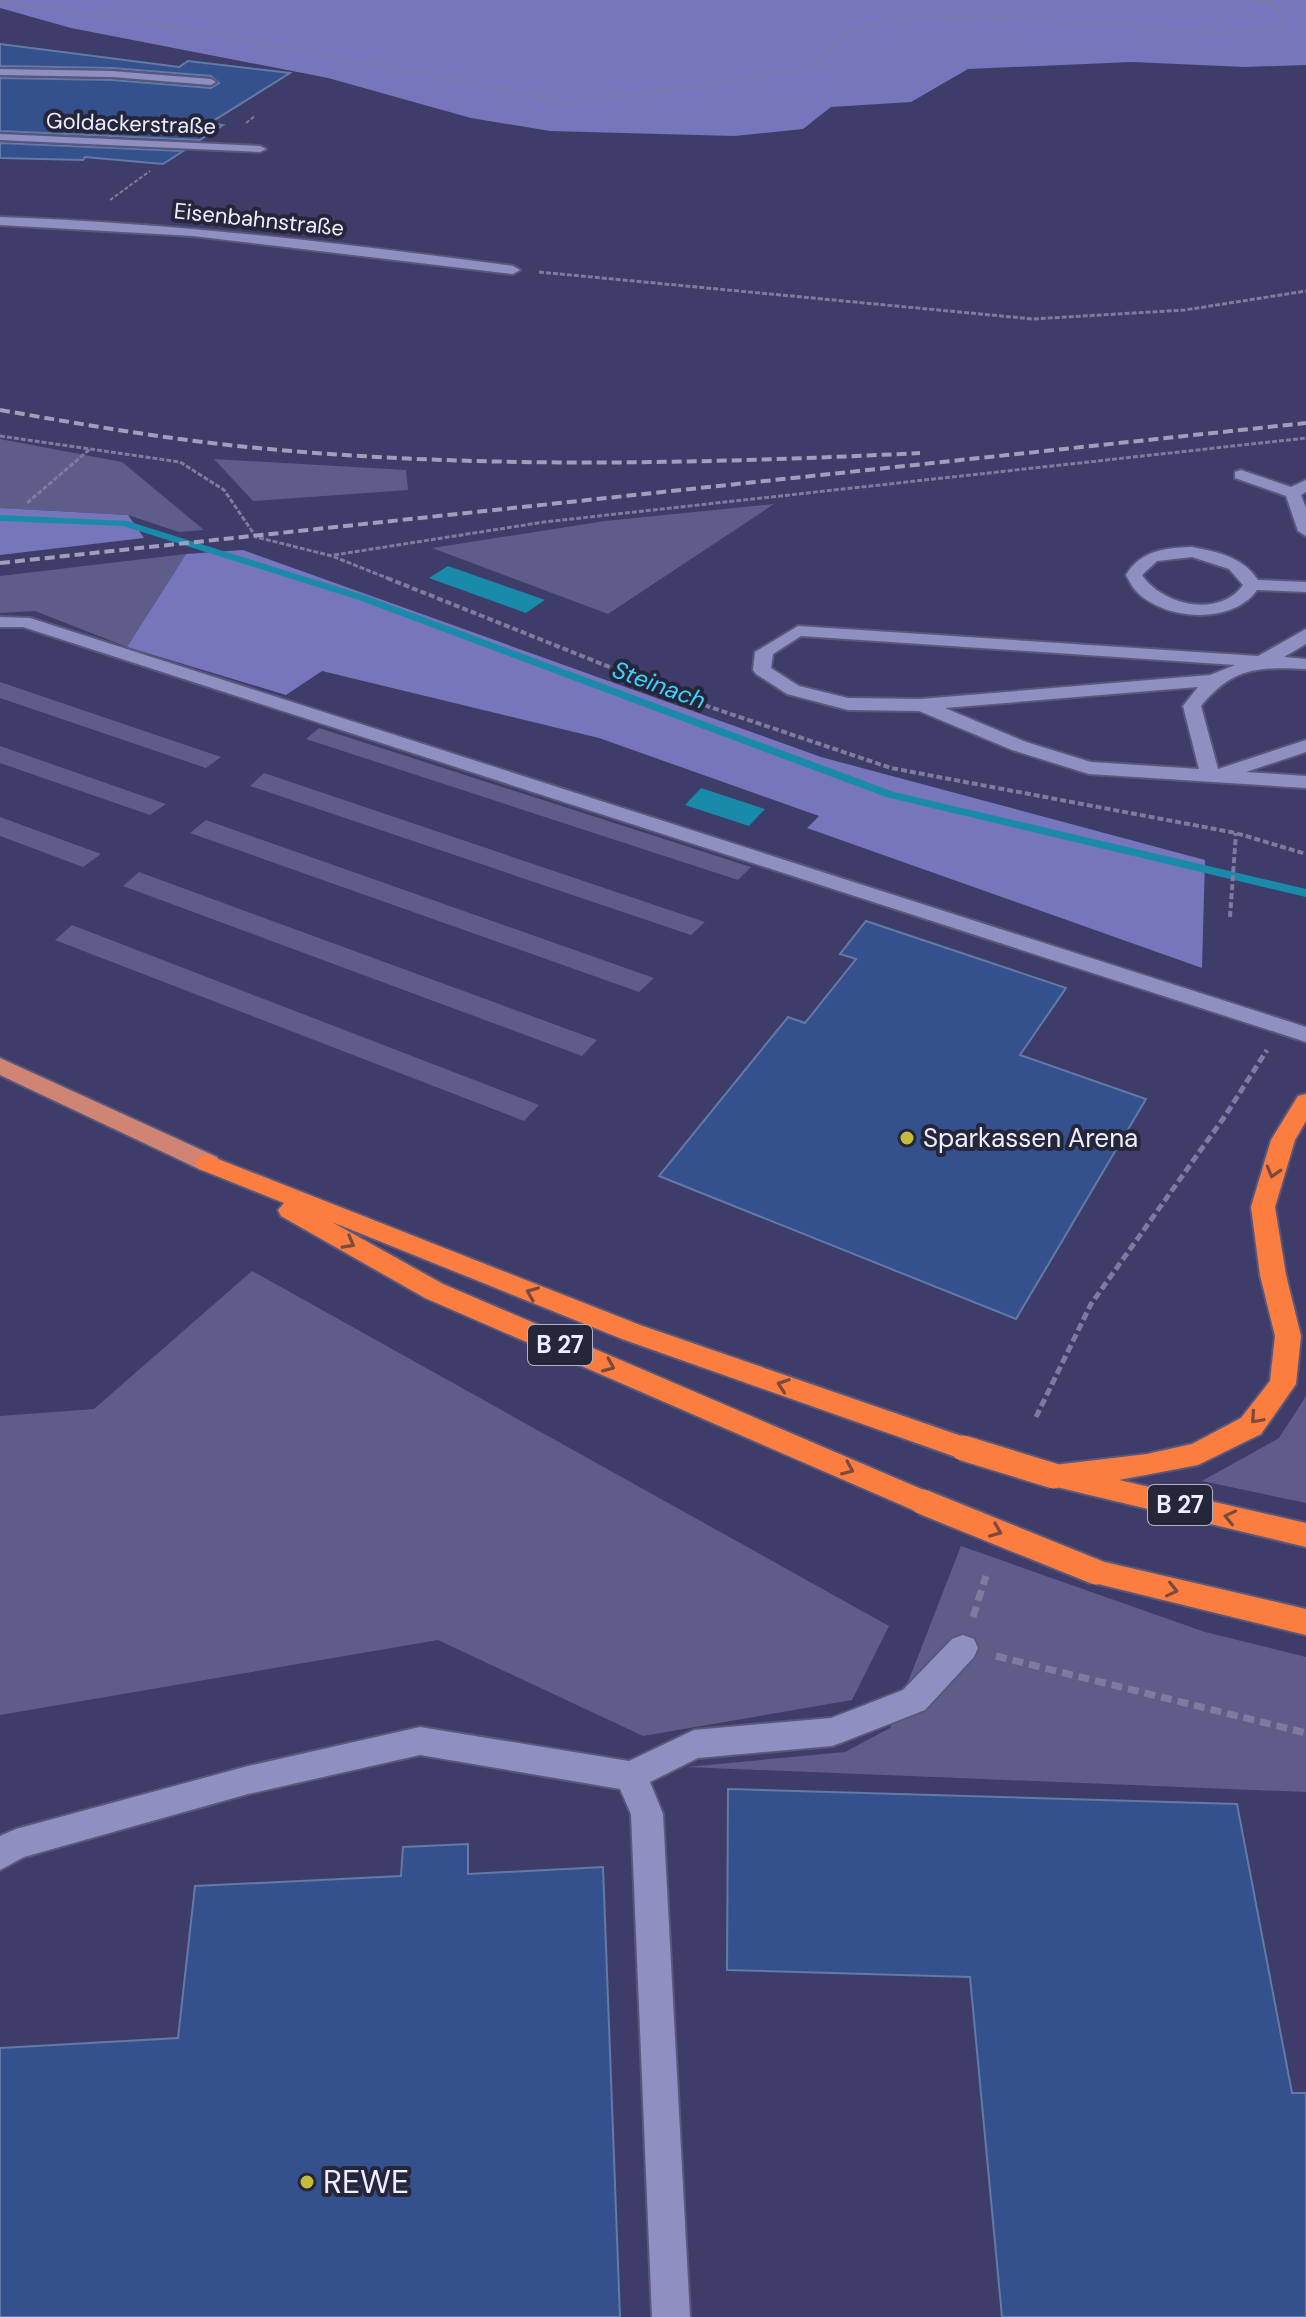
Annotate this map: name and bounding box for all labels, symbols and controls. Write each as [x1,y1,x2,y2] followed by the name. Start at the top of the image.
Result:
[46,106,216,141] street label: Goldackerstraße
[172,196,345,243] street label: Eisenbahnstraße
[608,653,710,716] water label: Steinach
[923,1121,1138,1155] place label: Sparkassen Arena
[898,1129,916,1147] marker: Sparkassen Arena
[1266,1165,1282,1179] one-way arrow
[340,1233,355,1249] one-way arrow
[526,1286,540,1302] one-way arrow
[528,1325,592,1365] road number: B 27
[601,1356,615,1372] one-way arrow
[777,1379,791,1395] one-way arrow
[1251,1409,1265,1423] one-way arrow
[839,1460,854,1476] one-way arrow
[1148,1485,1212,1525] road number: B 27
[1224,1510,1237,1527] one-way arrow
[987,1522,1002,1538] one-way arrow
[1165,1581,1178,1598] one-way arrow
[323,2161,409,2203] place label: REWE
[298,2173,316,2191] marker: REWE

